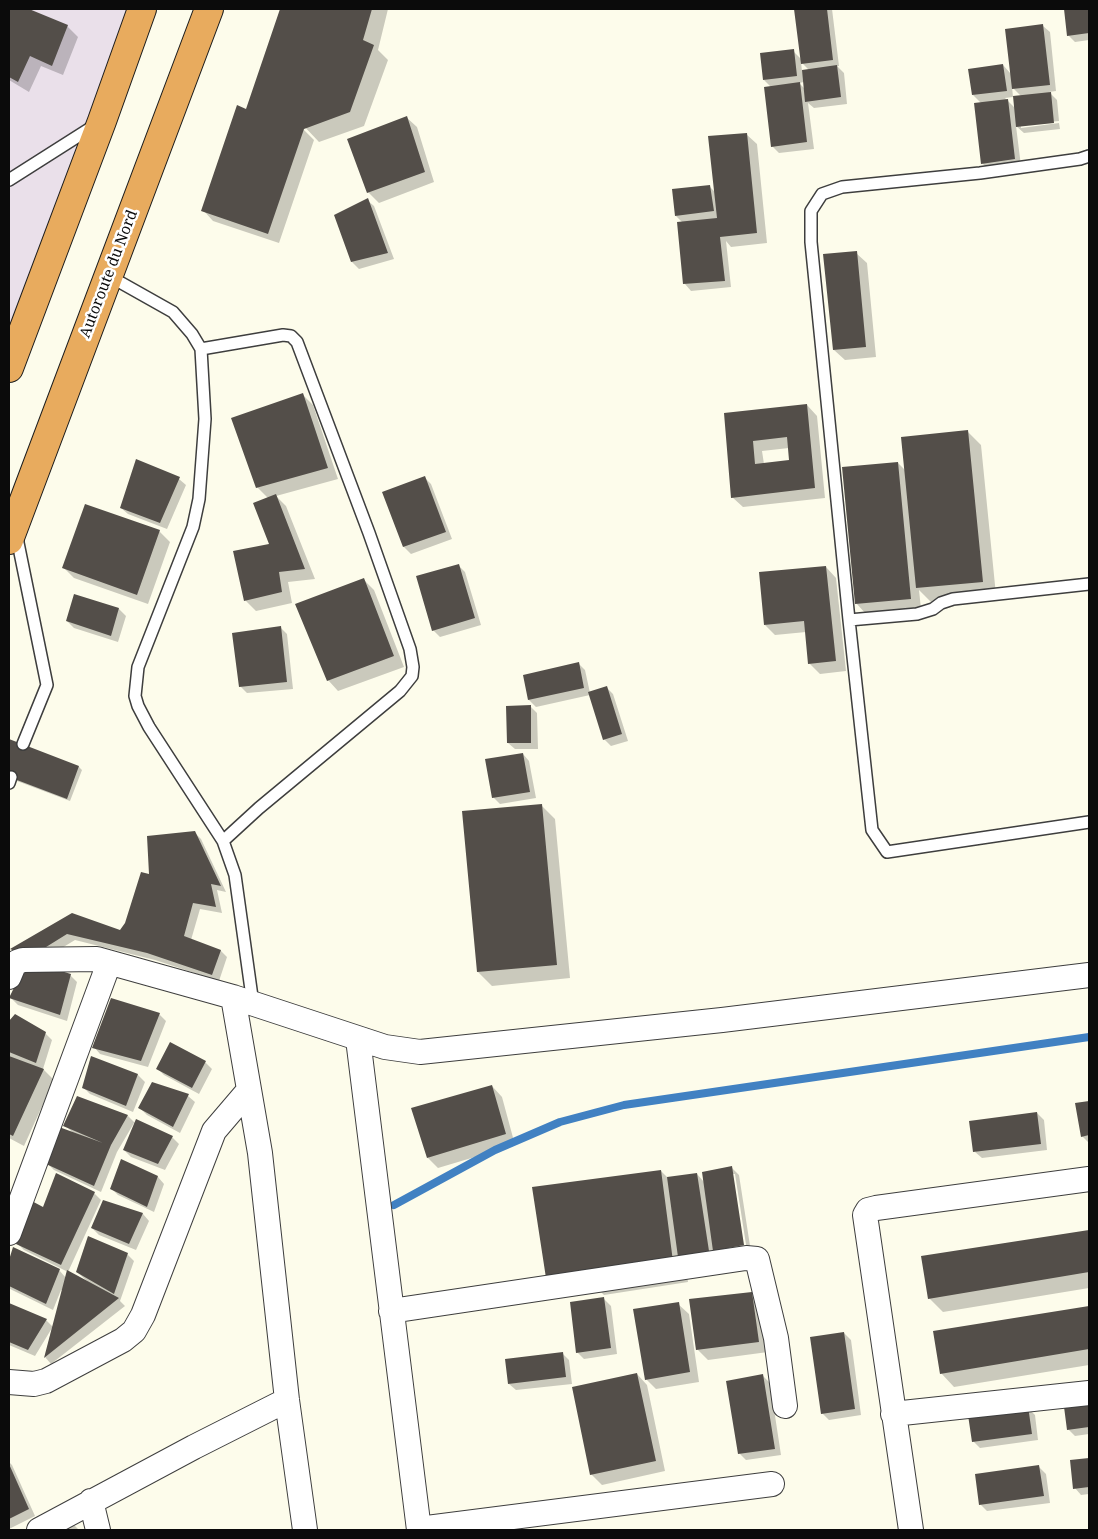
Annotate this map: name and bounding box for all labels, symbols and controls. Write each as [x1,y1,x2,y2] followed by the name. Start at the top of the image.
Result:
[76,208,142,340] street label: Autoroute du Nord

